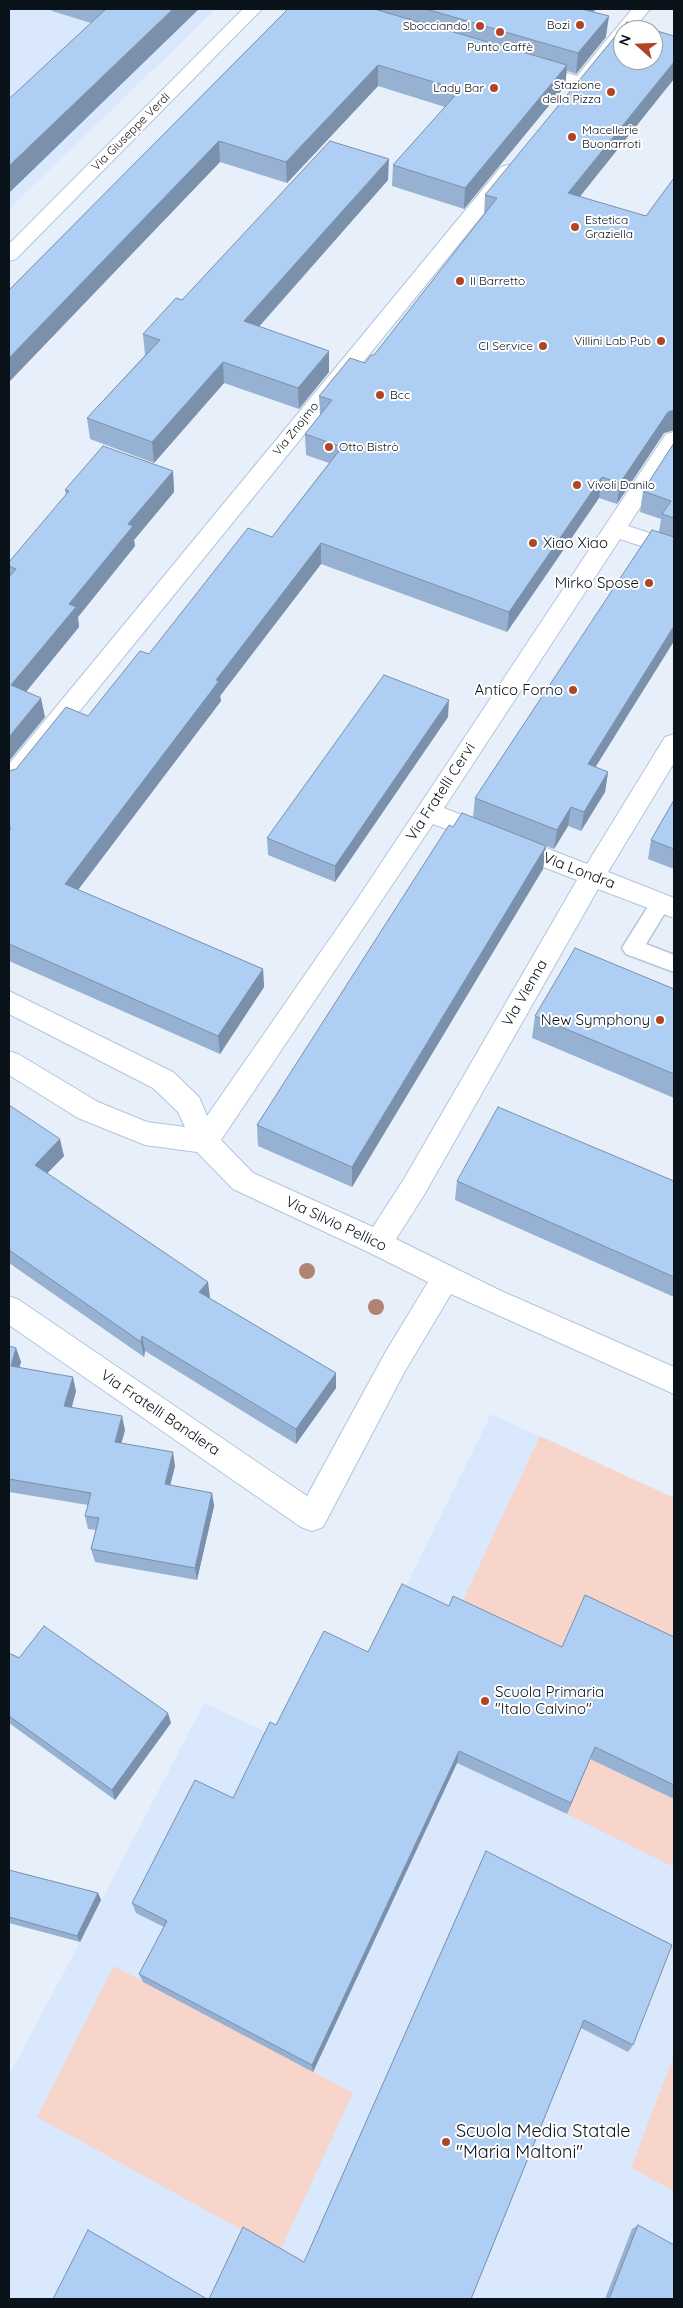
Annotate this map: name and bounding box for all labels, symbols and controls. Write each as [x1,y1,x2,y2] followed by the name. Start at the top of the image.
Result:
[547,18,570,32] place label: Bozi
[403,19,470,33] place label: Sbocciando!
[574,19,586,31] marker: Bozi
[474,20,486,32] marker: Sbocciando!
[613,20,663,70] north arrow
[494,26,506,38] marker: Punto Caffè
[615,32,635,48] text: N
[467,40,533,54] place label: Punto Caffè
[542,78,601,106] place label: Stazione della Pizza
[433,81,484,95] place label: Lady Bar
[488,82,500,94] marker: Lady Bar
[605,86,617,98] marker: Stazione della Pizza
[89,90,173,174] street label: Via Giuseppe Verdi
[582,123,641,151] place label: Macellerie Buonarroti
[566,131,578,143] marker: Macellerie Buonarroti
[585,213,633,241] place label: Estetica Graziella
[569,221,581,233] marker: Estetica Graziella
[470,274,525,288] place label: Il Barretto
[454,275,466,287] marker: Il Barretto
[574,334,651,348] place label: Villini Lab Pub
[655,335,667,347] marker: Villini Lab Pub
[478,339,533,353] place label: CI Service
[537,340,549,352] marker: CI Service
[390,388,410,402] place label: Bcc
[374,389,386,401] marker: Bcc
[270,399,322,459] street label: Via Znojmo
[339,440,399,454] place label: Otto Bistrò
[323,441,335,453] marker: Otto Bistrò
[587,478,655,492] place label: Vivoli Danilo
[571,479,583,491] marker: Vivoli Danilo
[543,534,608,552] place label: Xiao Xiao
[527,537,539,549] marker: Xiao Xiao
[555,574,639,592] place label: Mirko Spose
[643,577,655,589] marker: Mirko Spose
[475,681,563,699] place label: Antico Forno
[567,684,579,696] marker: Antico Forno
[403,740,479,844] street label: Via Fratelli Cervi
[540,849,618,893] street label: Via Londra
[499,956,551,1030] street label: Via Vienna
[541,1011,650,1029] place label: New Symphony
[654,1014,666,1026] marker: New Symphony
[283,1193,389,1255] street label: Via Silvio Pellico
[97,1366,223,1460] street label: Via Fratelli Bandiera
[495,1683,604,1718] place label: Scuola Primaria "Italo Calvino"
[479,1695,491,1707] marker: Scuola Primaria "Italo Calvino"
[456,2121,630,2164] place label: Scuola Media Statale "Maria Maltoni"
[440,2136,452,2148] marker: Scuola Media Statale "Maria Maltoni"

